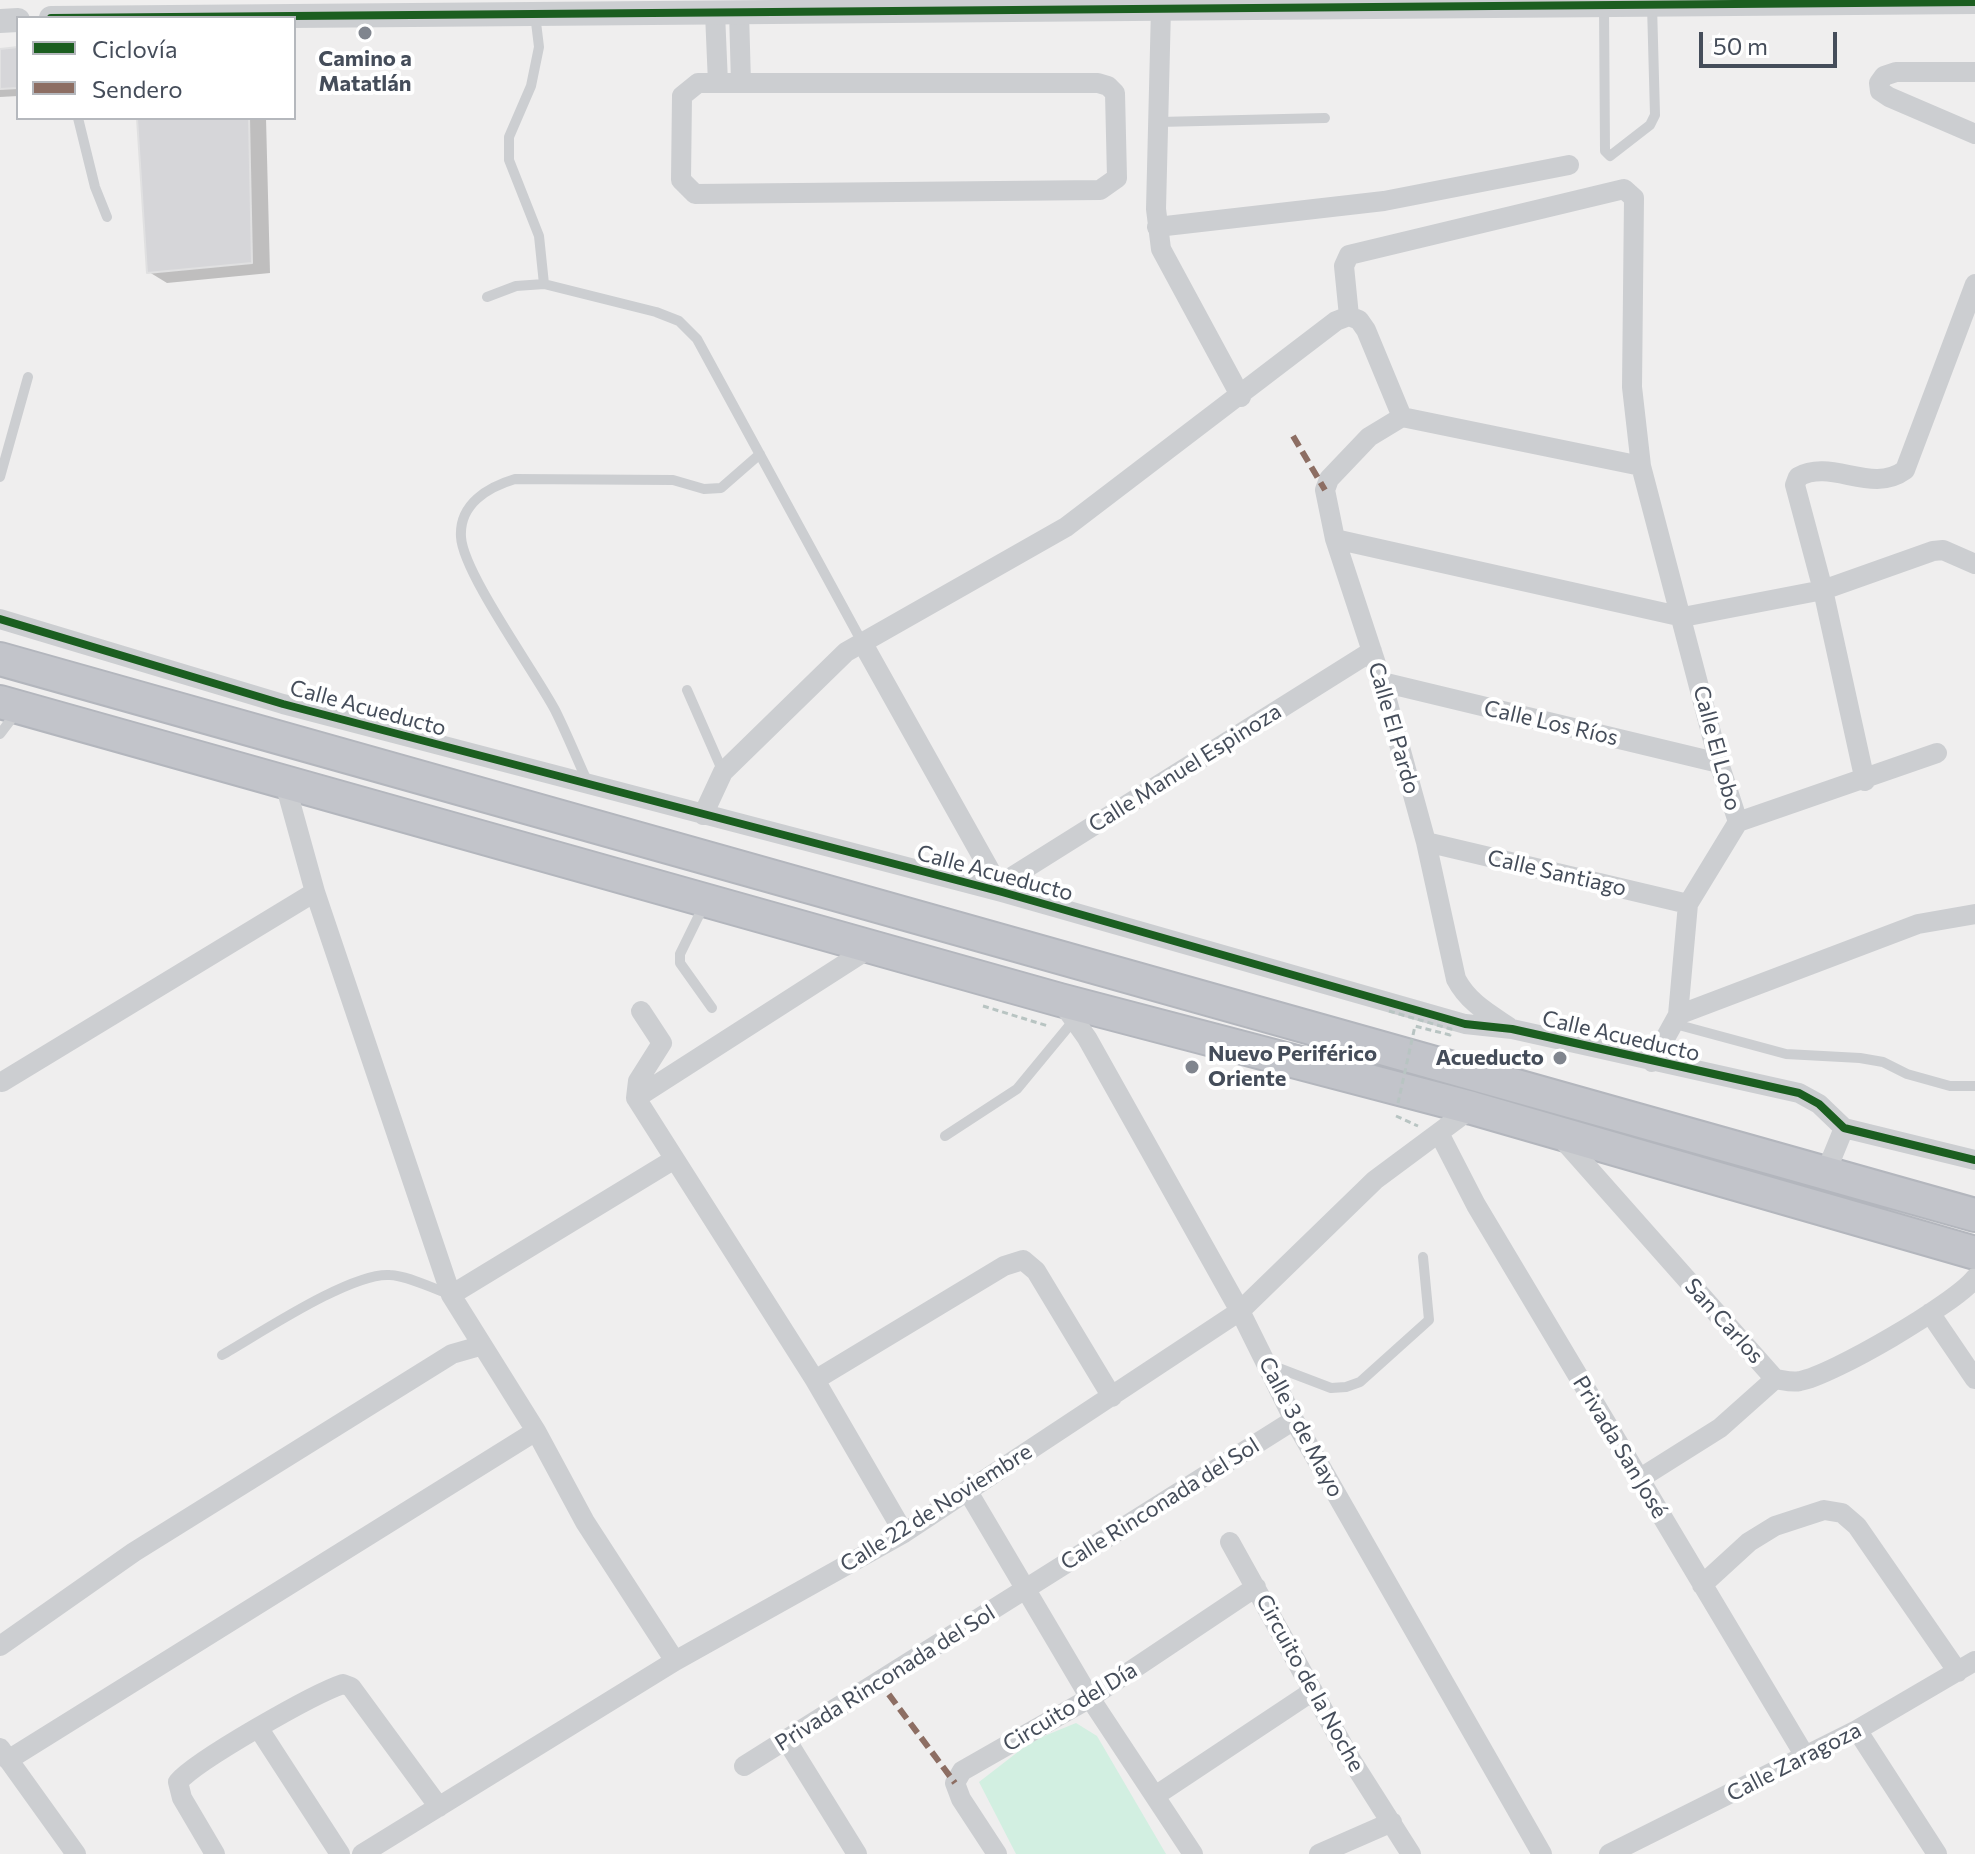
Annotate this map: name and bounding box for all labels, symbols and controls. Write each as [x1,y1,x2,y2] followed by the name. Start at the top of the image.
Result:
[16,16,296,120] legend
[1703,16,1841,66] scale bar
[356,24,374,42] marker: Camino a Matatlán
[1713,31,1768,60] text: 50 m
[92,34,178,63] text: Ciclovía
[318,46,412,98] place label: Camino a Matatlán
[92,74,183,103] text: Sendero
[1363,659,1425,797] street label: Calle El Pardo
[287,674,449,742] street label: Calle Acueducto
[1688,683,1746,813] street label: Calle El Lobo
[1481,695,1621,751] street label: Calle Los Ríos
[1084,698,1286,838] street label: Calle Manuel Espinoza
[914,839,1076,907] street label: Calle Acueducto
[1485,844,1629,902] street label: Calle Santiago
[1540,1005,1702,1067] street label: Calle Acueducto
[1208,1041,1377,1092] place label: Nuevo Periférico Oriente
[1436,1045,1544,1071] place label: Acueducto
[1551,1049,1569,1067] marker: Acueducto
[1183,1058,1201,1076] marker: Nuevo Periférico Oriente
[1679,1273,1769,1369] street label: San Carlos
[1253,1352,1349,1502] street label: Calle 3 de Mayo
[1567,1371,1673,1523] street label: Privada San José
[1056,1432,1264,1576] street label: Calle Rinconada del Sol
[835,1438,1037,1578] street label: Calle 22 de Noviembre
[1250,1590,1370,1776] street label: Circuito de la Noche
[770,1599,1000,1757] street label: Privada Rinconada del Sol
[998,1657,1142,1757] street label: Circuito del Día
[1722,1717,1866,1807] street label: Calle Zaragoza

